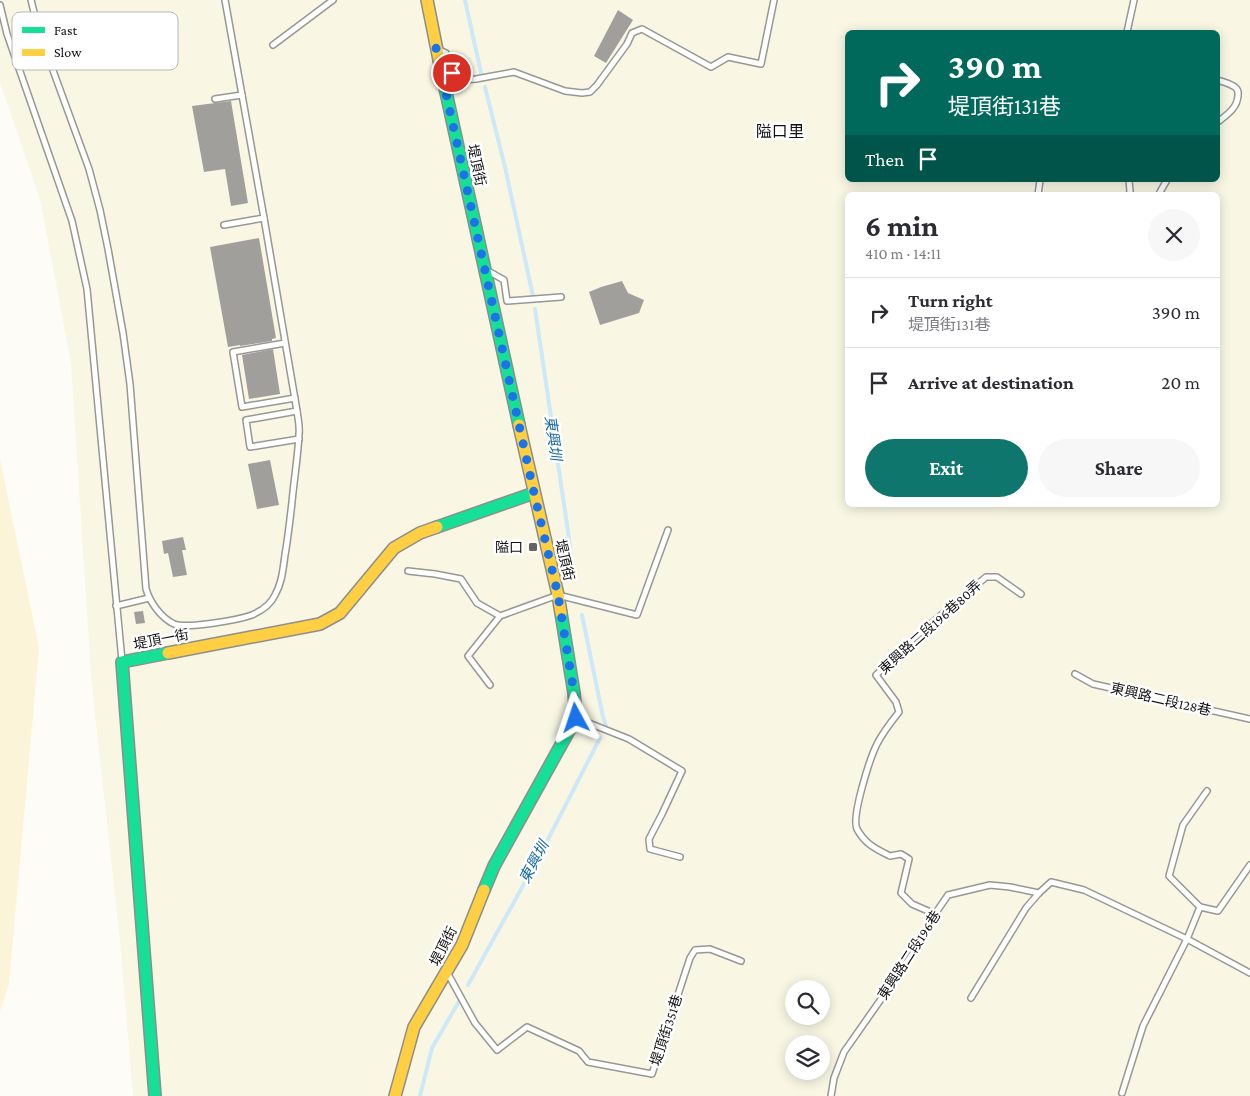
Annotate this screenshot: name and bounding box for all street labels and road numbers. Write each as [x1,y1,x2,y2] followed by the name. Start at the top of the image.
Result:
[465,143,489,187] street label: 堤頂街
[552,538,578,582] street label: 堤頂街
[875,577,985,677] street label: 東興路二段196巷80弄
[132,626,190,652] street label: 堤頂一街
[1109,680,1213,718] street label: 東興路二段128巷
[874,908,944,1002] street label: 東興路二段196巷
[426,924,460,968] street label: 堤頂街
[647,992,685,1068] street label: 堤頂街351巷

